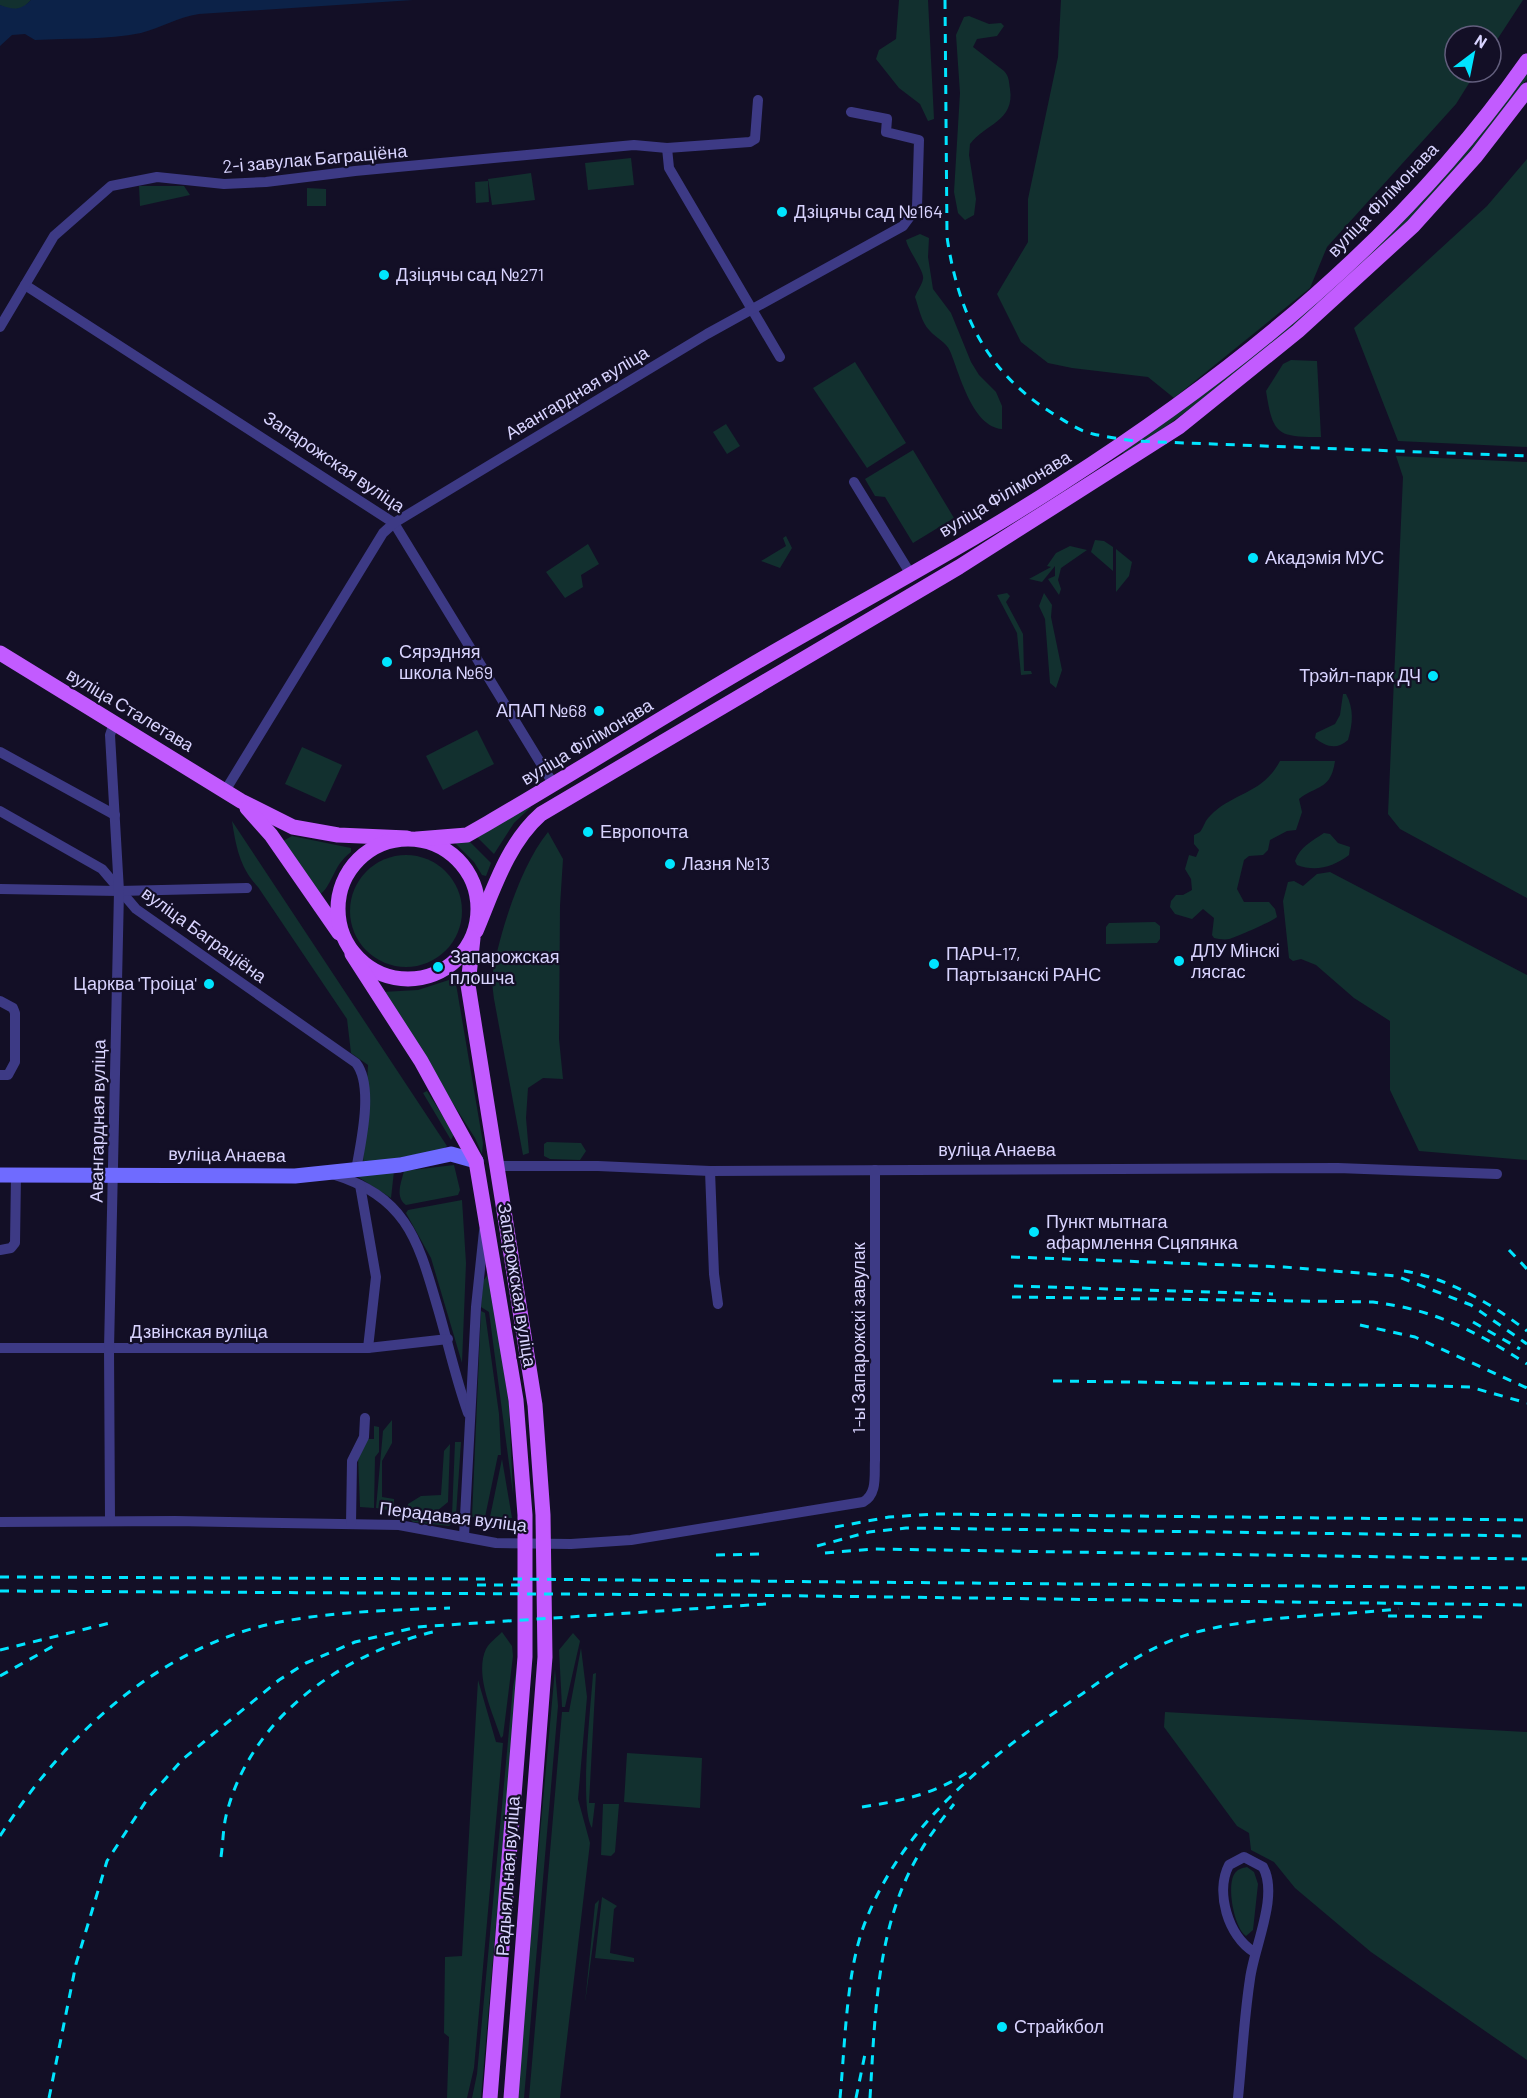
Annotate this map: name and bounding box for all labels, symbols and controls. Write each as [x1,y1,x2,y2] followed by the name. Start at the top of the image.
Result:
[1443,24,1503,84] north arrow
[1472,30,1491,52] text: N
[1322,137,1443,261] street label: вуліца Філімонава
[222,139,409,177] street label: 2-і завулак Баграціёна
[794,200,943,222] place label: Дзіцячы сад №164
[775,205,789,219] marker: Дзіцячы сад №164
[396,263,544,285] place label: Дзіцячы сад №271
[377,268,391,282] marker: Дзіцячы сад №271
[501,340,653,444] street label: Авангардная вуліца
[260,406,410,517] street label: Запарожская вуліца
[934,445,1075,541] street label: вуліца Філімонава
[1265,546,1384,568] place label: Акадэмія МУС
[1246,551,1260,565] marker: Акадэмія МУС
[399,640,493,683] place label: Сярэдняя школа №69
[380,655,394,669] marker: Сярэдняя школа №69
[63,662,199,756] street label: вуліца Сталетава
[1299,664,1421,686] place label: Трэйл-парк ДЧ
[1426,669,1440,683] marker: Трэйл-парк ДЧ
[516,693,657,789] street label: вуліца Філімонава
[496,699,587,721] place label: АПАП №68
[592,704,606,718] marker: АПАП №68
[600,820,689,842] place label: Европочта
[581,825,595,839] marker: Европочта
[682,852,770,874] place label: Лазня №13
[663,857,677,871] marker: Лазня №13
[138,882,272,987] street label: вуліца Баграціёна
[1191,939,1280,982] place label: ДЛУ Мінскі лясгас
[946,942,1101,985] place label: ПАРЧ-17, Партызанскі РАНС
[450,945,560,988] place label: Запарожская плошча
[1172,954,1186,968] marker: ДЛУ Мінскі лясгас
[927,957,941,971] marker: ПАРЧ-17, Партызанскі РАНС
[431,960,445,974] marker: Запарожская плошча
[73,972,197,994] place label: Царква 'Троіца'
[202,977,216,991] marker: Царква 'Троіца'
[85,1038,109,1203] street label: Авангардная вуліца
[938,1138,1057,1160] street label: вуліца Анаева
[168,1142,287,1166] street label: вуліца Анаева
[494,1201,542,1369] street label: Запарожская вуліца
[1046,1210,1239,1253] place label: Пункт мытнага афармлення Сцяпянка
[1027,1225,1041,1239] marker: Пункт мытнага афармлення Сцяпянка
[847,1242,869,1434] street label: 1-ы Запарожскі завулак
[130,1320,269,1342] street label: Дзвінская вуліца
[378,1496,529,1536] street label: Перадавая вуліца
[490,1794,524,1957] street label: Радыяльная вуліца
[1014,2015,1104,2037] place label: Страйкбол
[995,2020,1009,2034] marker: Страйкбол

